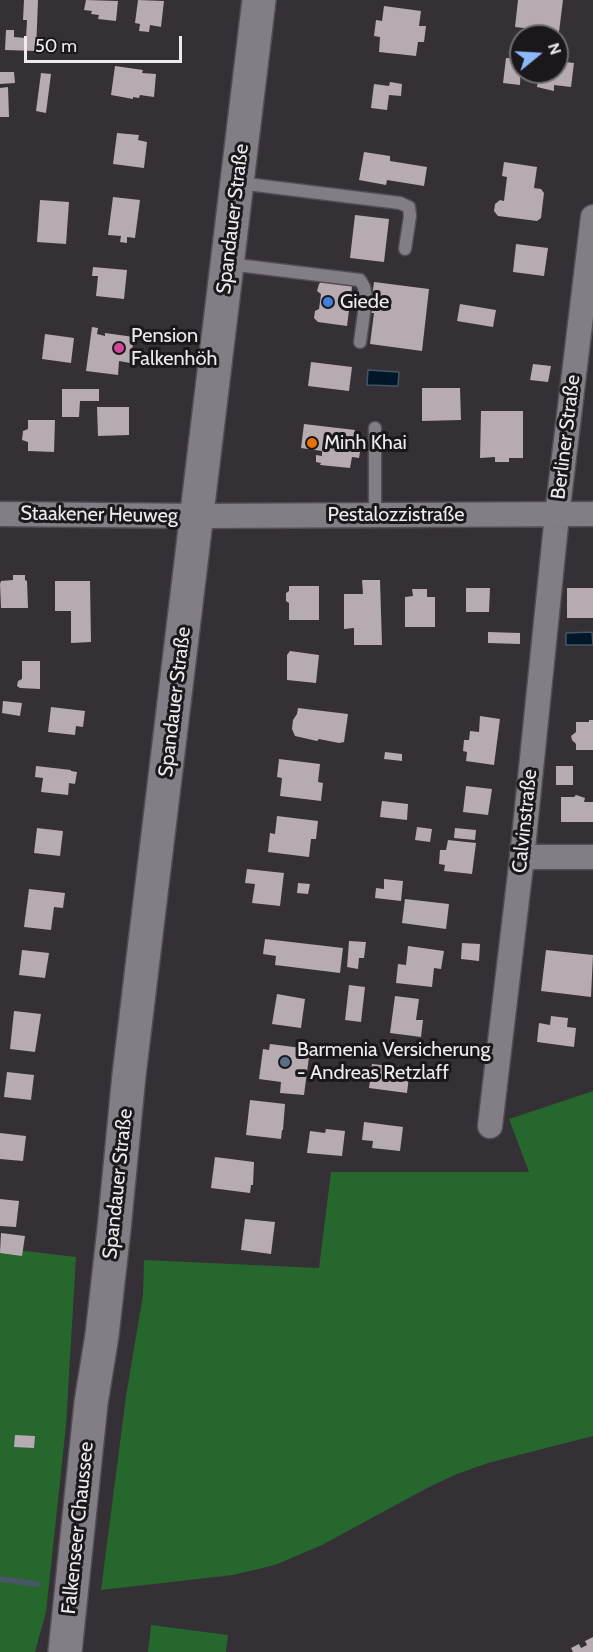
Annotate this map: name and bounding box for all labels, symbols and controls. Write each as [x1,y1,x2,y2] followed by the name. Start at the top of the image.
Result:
[27,24,184,62] scale bar
[509,24,569,84] north arrow
[35,35,77,57] text: 50 m
[544,41,565,57] text: N
[212,142,254,296] street label: Spandauer Straße
[340,290,389,314] place label: Giede
[321,295,335,309] marker: Giede
[131,324,217,371] place label: Pension Falkenhöh
[112,341,126,355] marker: Pension Falkenhöh
[546,373,586,501] street label: Berliner Straße
[324,431,407,455] place label: Minh Khai
[305,436,319,450] marker: Minh Khai
[20,502,178,528] street label: Staakener Heuweg
[327,503,465,527] street label: Pestalozzistraße
[154,625,196,779] street label: Spandauer Straße
[508,768,542,874] street label: Calvinstraße
[297,1038,490,1085] place label: Barmenia Versicherung - Andreas Retzlaff
[278,1055,292,1069] marker: Barmenia Versicherung - Andreas Retzlaff
[98,1108,138,1260] street label: Spandauer Straße
[57,1441,99,1615] street label: Falkenseer Chaussee

